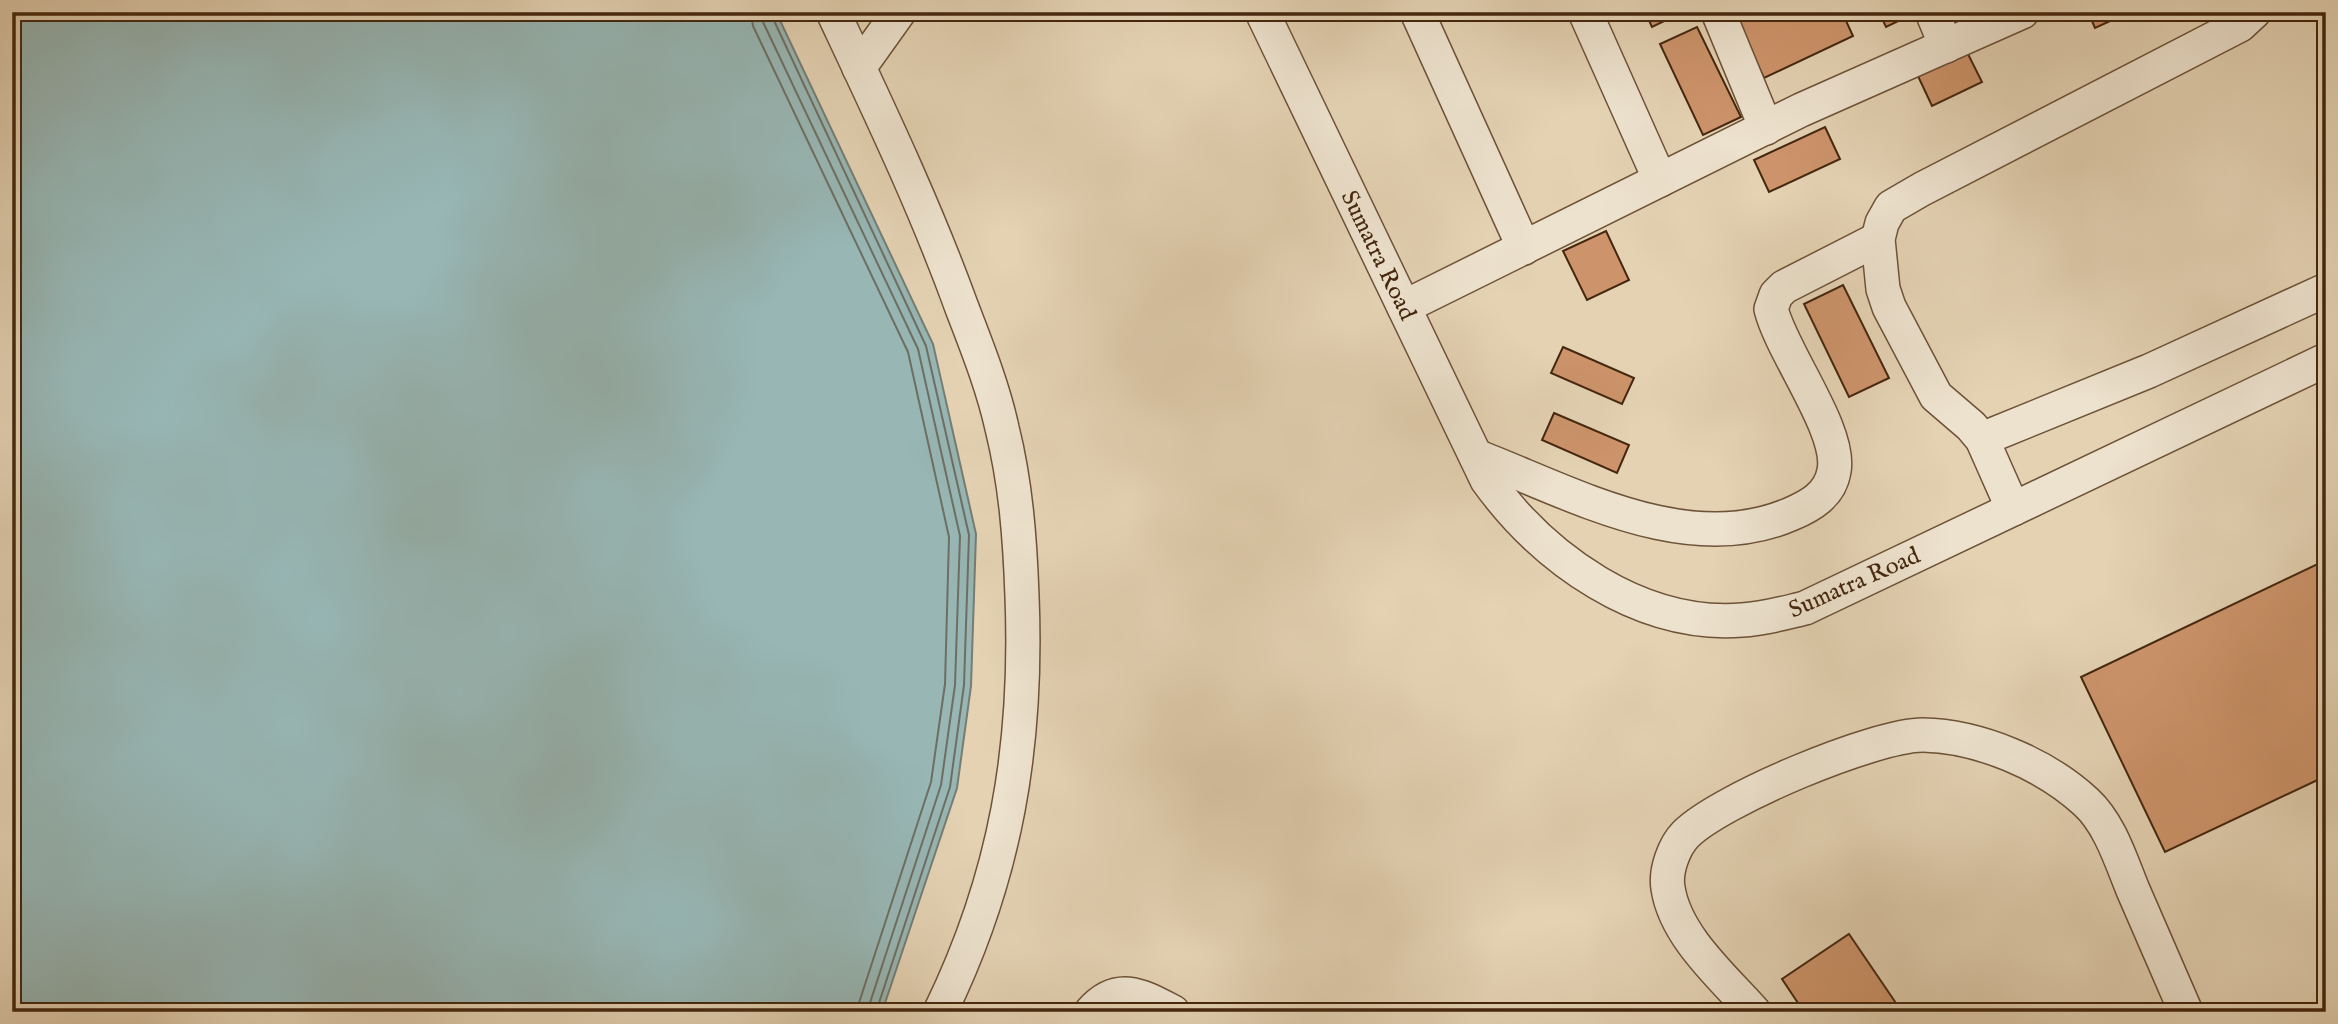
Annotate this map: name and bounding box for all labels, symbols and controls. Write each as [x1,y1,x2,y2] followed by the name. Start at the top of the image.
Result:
[1333,186,1422,326] street label: Sumatra Road
[1784,541,1925,626] street label: Sumatra Road

